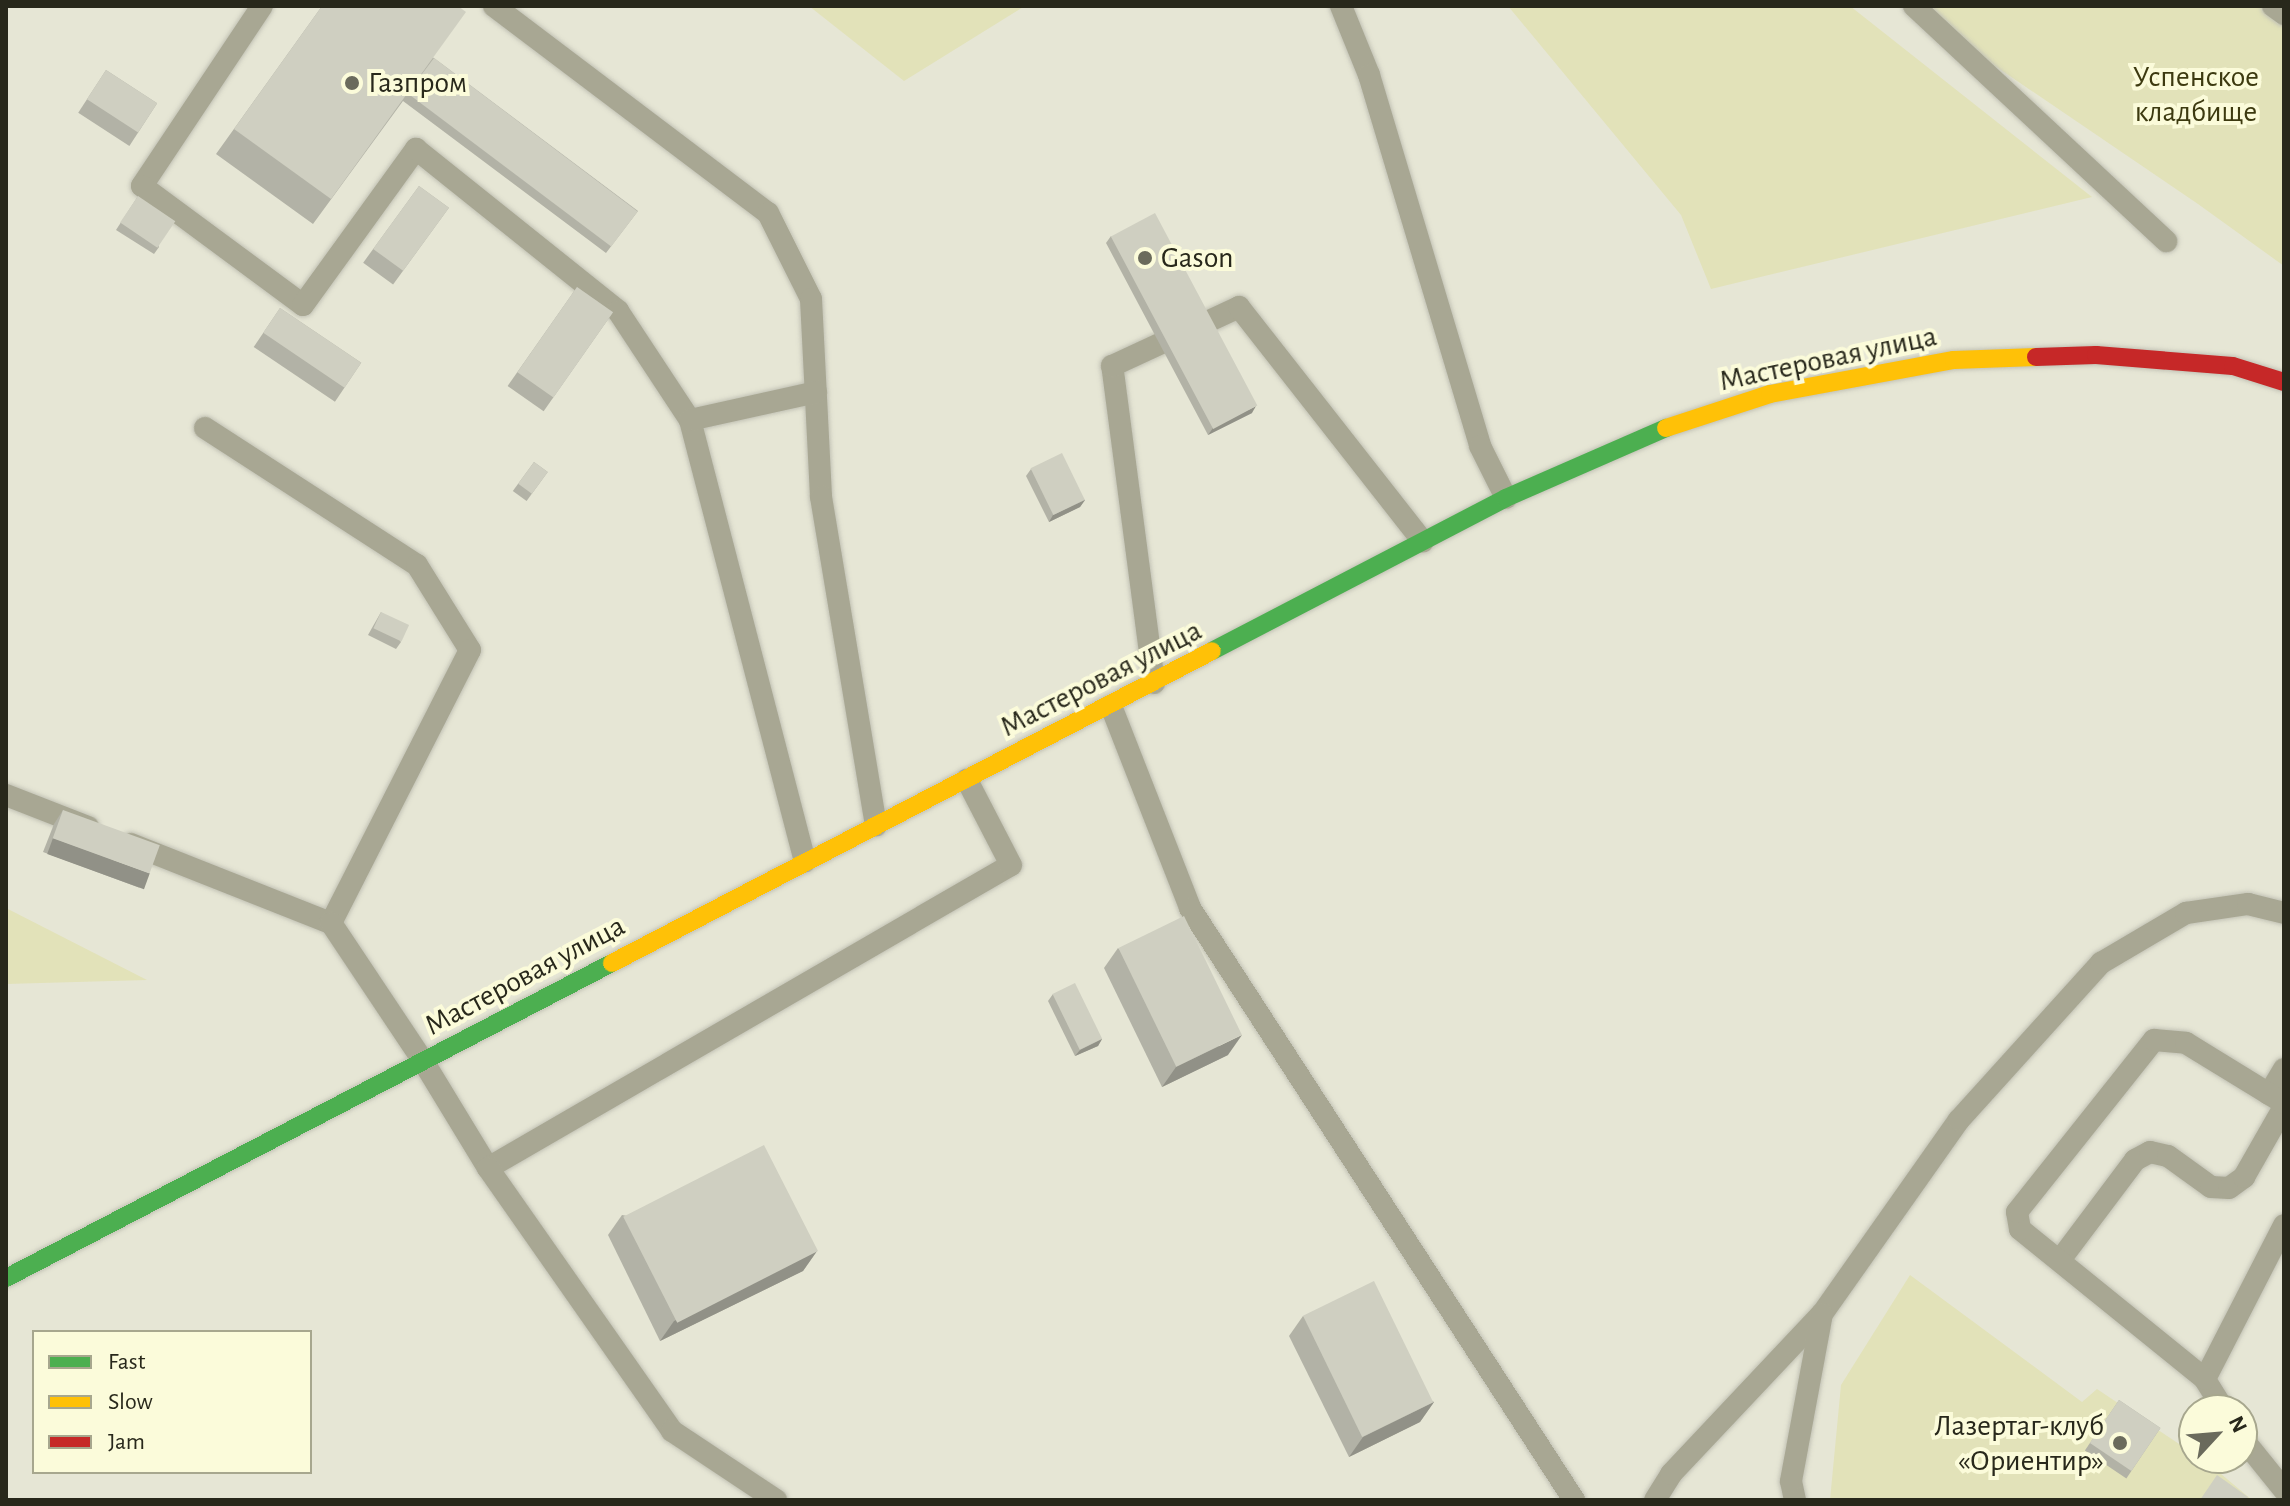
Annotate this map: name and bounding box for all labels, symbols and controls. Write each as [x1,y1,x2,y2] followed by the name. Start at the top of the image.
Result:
[2133,59,2259,130] park label: Успенское кладбище
[368,65,467,101] place label: Газпром
[343,74,361,92] marker: Газпром
[1161,240,1234,276] place label: Gason
[1136,249,1154,267] marker: Gason
[1716,318,1940,400] street label: Мастеровая улица
[994,613,1208,745] street label: Мастеровая улица
[419,908,631,1044] street label: Мастеровая улица
[32,1330,312,1474] legend
[108,1350,145,1374] text: Fast
[108,1390,153,1414] text: Slow
[2178,1394,2258,1474] north arrow
[1934,1408,2104,1478] place label: Лазертаг-клуб «Ориентир»
[2225,1413,2251,1436] text: N
[108,1430,145,1454] text: Jam
[2111,1434,2129,1452] marker: Лазертаг-клуб «Ориентир»

